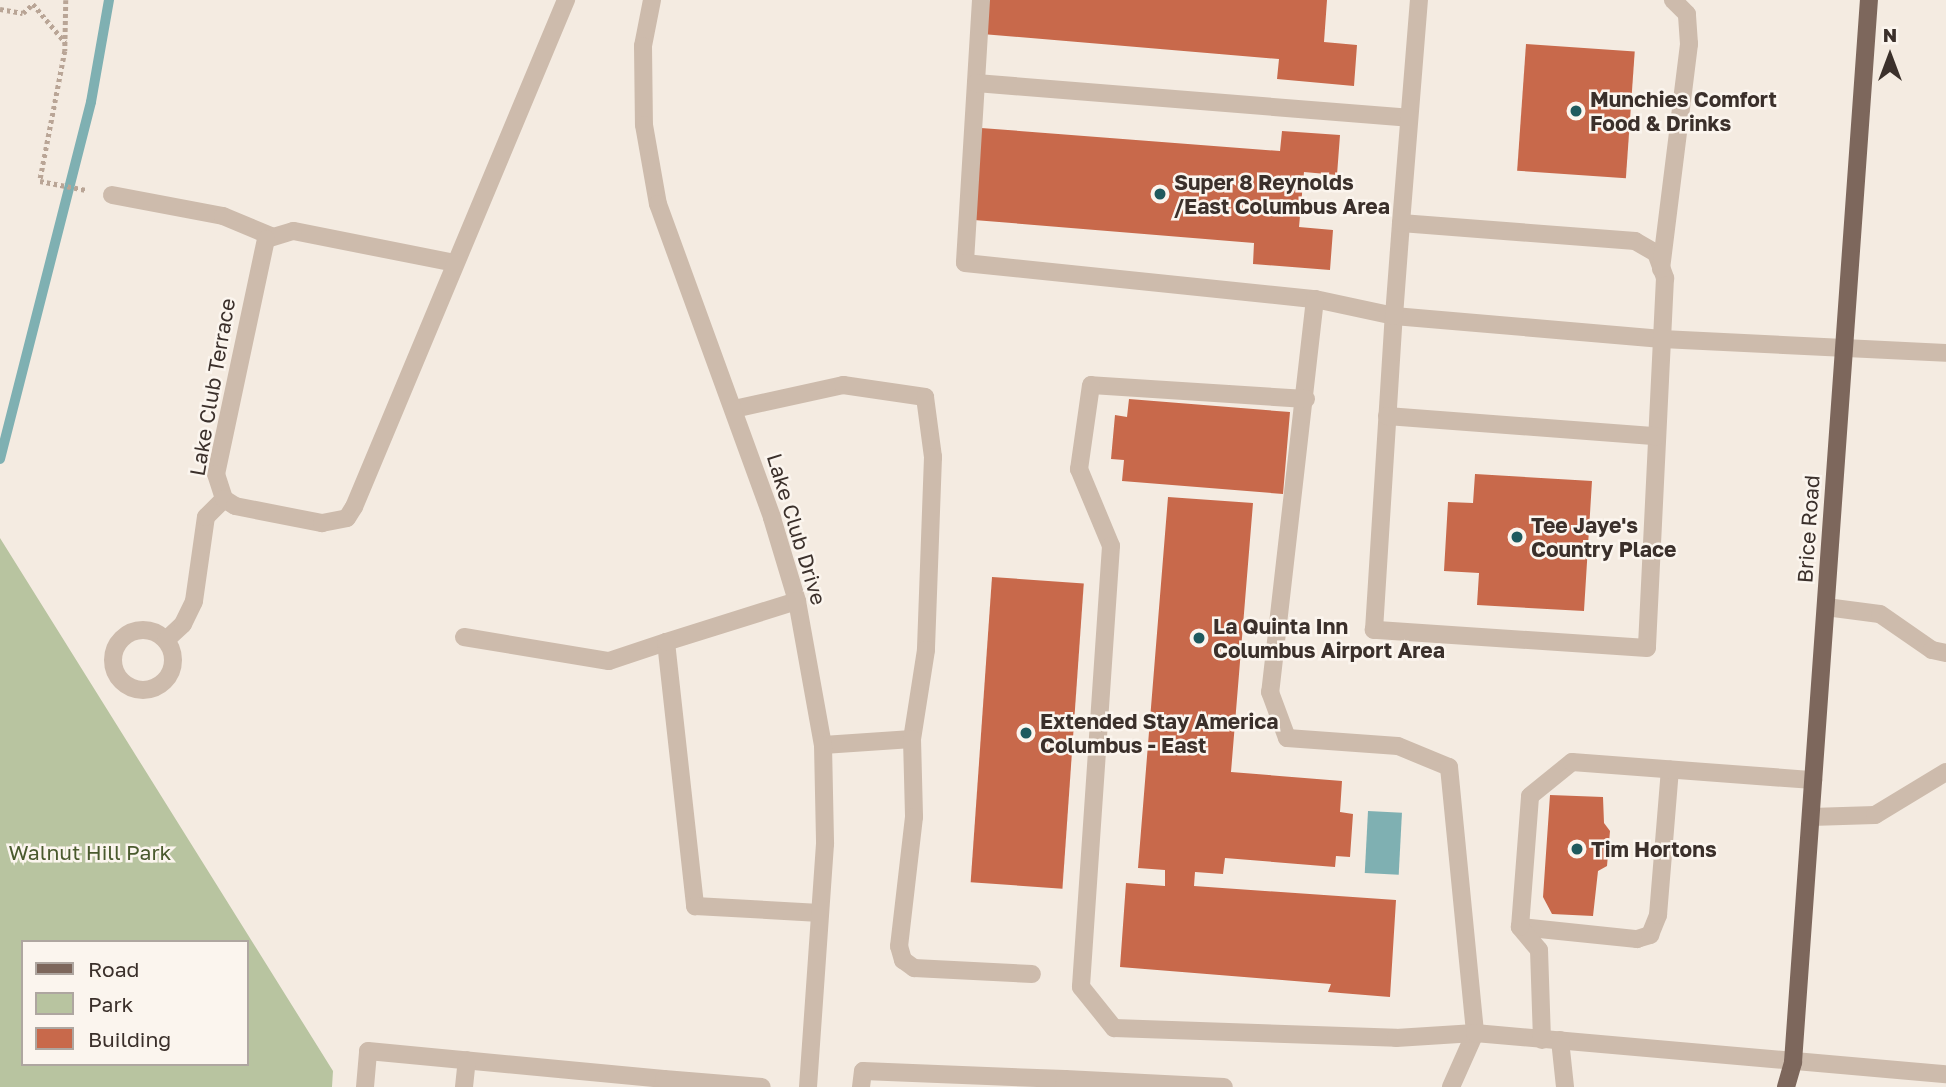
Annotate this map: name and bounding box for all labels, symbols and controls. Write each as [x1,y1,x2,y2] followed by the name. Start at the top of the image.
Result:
[1855,21,1925,91] north arrow
[1883,23,1897,46] text: N
[1590,86,1777,136] place label: Munchies Comfort Food & Drinks
[1568,103,1584,119] marker: Munchies Comfort Food & Drinks
[1174,169,1390,219] place label: Super 8 Reynolds /East Columbus Area
[1152,186,1168,202] marker: Super 8 Reynolds /East Columbus Area
[184,296,240,478] street label: Lake Club Terrace
[762,450,832,608] street label: Lake Club Drive
[1792,474,1824,584] street label: Brice Road
[1531,512,1676,562] place label: Tee Jaye's Country Place
[1509,529,1525,545] marker: Tee Jaye's Country Place
[1213,613,1445,663] place label: La Quinta Inn Columbus Airport Area
[1191,630,1207,646] marker: La Quinta Inn Columbus Airport Area
[1040,708,1278,758] place label: Extended Stay America Columbus - East
[1018,725,1034,741] marker: Extended Stay America Columbus - East
[1591,836,1717,862] place label: Tim Hortons
[9,839,171,865] park label: Walnut Hill Park
[1569,841,1585,857] marker: Tim Hortons
[21,940,248,1066] legend
[88,956,139,982] text: Road
[88,991,133,1017] text: Park
[88,1026,171,1052] text: Building

